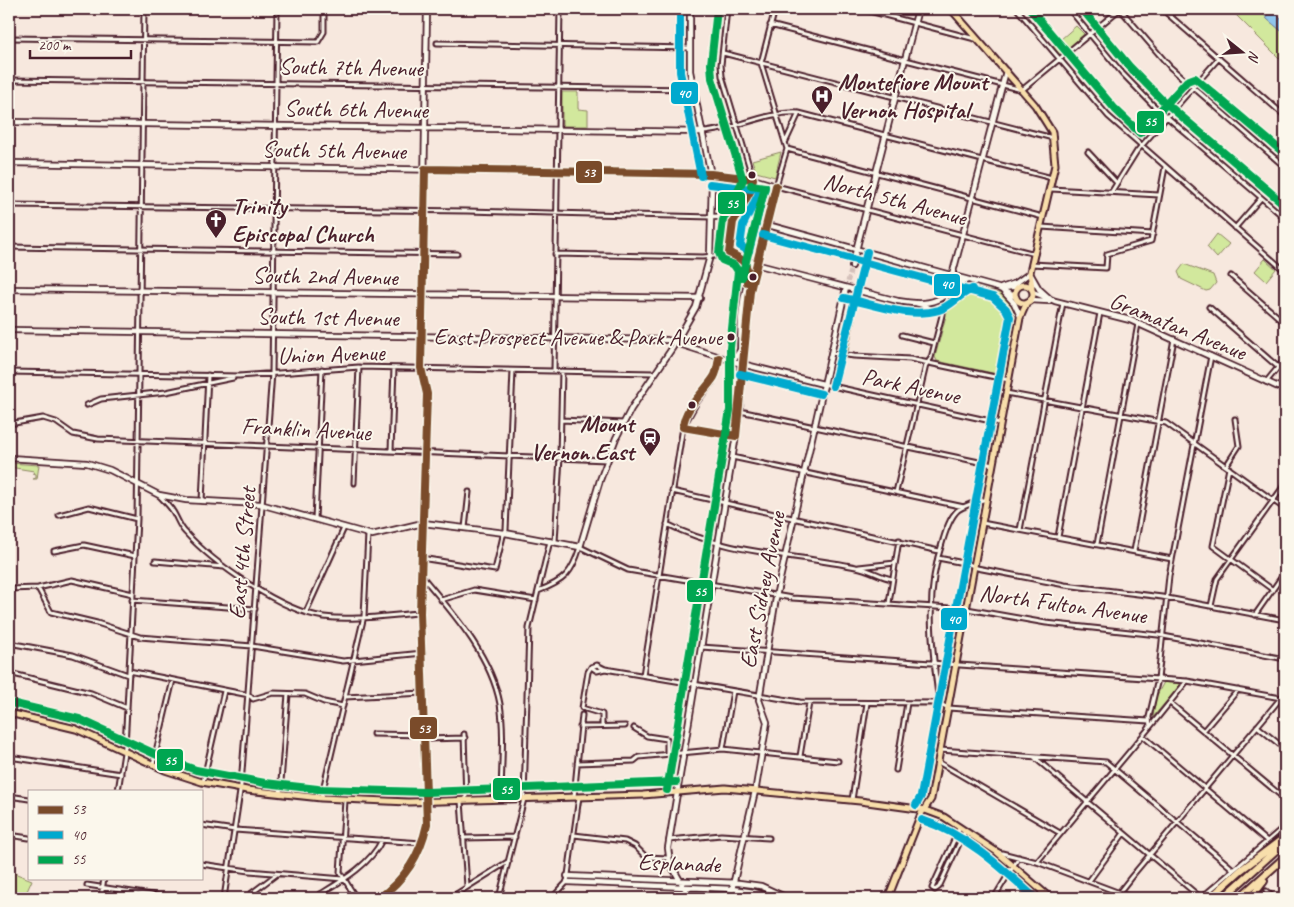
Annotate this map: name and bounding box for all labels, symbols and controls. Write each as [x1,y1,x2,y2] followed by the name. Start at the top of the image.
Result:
[30,28,131,60] scale bar
[1216,28,1266,78] north arrow
[38,36,72,55] text: 200 m
[1244,49,1263,65] text: N
[279,51,426,83] street label: South 7th Avenue
[838,67,990,125] place label: Montefiore Mount Vernon Hospital
[670,81,699,105] line badge: 40
[810,84,834,115] hospital icon: Montefiore Mount Vernon Hospital
[678,85,692,102] text: 40
[284,93,431,125] street label: South 6th Avenue
[1136,110,1165,134] line badge: 55
[1144,113,1158,130] text: 55
[262,134,409,166] street label: South 5th Avenue
[575,160,603,184] line badge: 53
[583,164,597,181] text: 53
[820,166,972,233] street label: North 5th Avenue
[747,170,757,180] unlabelled marker
[232,191,375,249] place label: Trinity Episcopal Church
[717,191,746,215] line badge: 55
[726,195,740,212] text: 55
[204,208,228,239] church icon: Trinity Episcopal Church
[252,260,400,292] street label: South 2nd Avenue
[748,272,758,282] unlabelled marker
[933,273,961,297] line badge: 40
[941,276,955,293] text: 40
[1105,285,1253,368] street label: Gramatan Avenue
[257,301,401,333] street label: South 1st Avenue
[434,323,724,352] place label: East Prospect Avenue & Park Avenue
[726,332,736,342] marker: East Prospect Avenue & Park Avenue
[277,337,387,371] street label: Union Avenue
[859,361,965,411] street label: Park Avenue
[687,400,697,410] unlabelled marker
[531,409,637,467] place label: Mount Vernon East
[241,411,374,447] street label: Franklin Avenue
[638,426,662,457] station icon: Mount Vernon East
[221,484,263,620] street label: East 4th Street
[732,507,792,671] street label: East Sidney Avenue
[978,577,1151,631] street label: North Fulton Avenue
[686,579,714,603] line badge: 55
[694,583,708,600] text: 55
[940,607,968,631] line badge: 40
[948,611,962,628] text: 40
[409,716,438,740] line badge: 53
[418,720,432,737] text: 53
[156,748,184,772] line badge: 55
[164,752,178,769] text: 55
[492,777,521,801] line badge: 55
[500,781,514,798] text: 55
[28,790,202,880] legend
[72,800,87,819] text: 53
[72,826,87,845] text: 40
[637,847,723,880] street label: Esplanade
[72,850,87,869] text: 55

